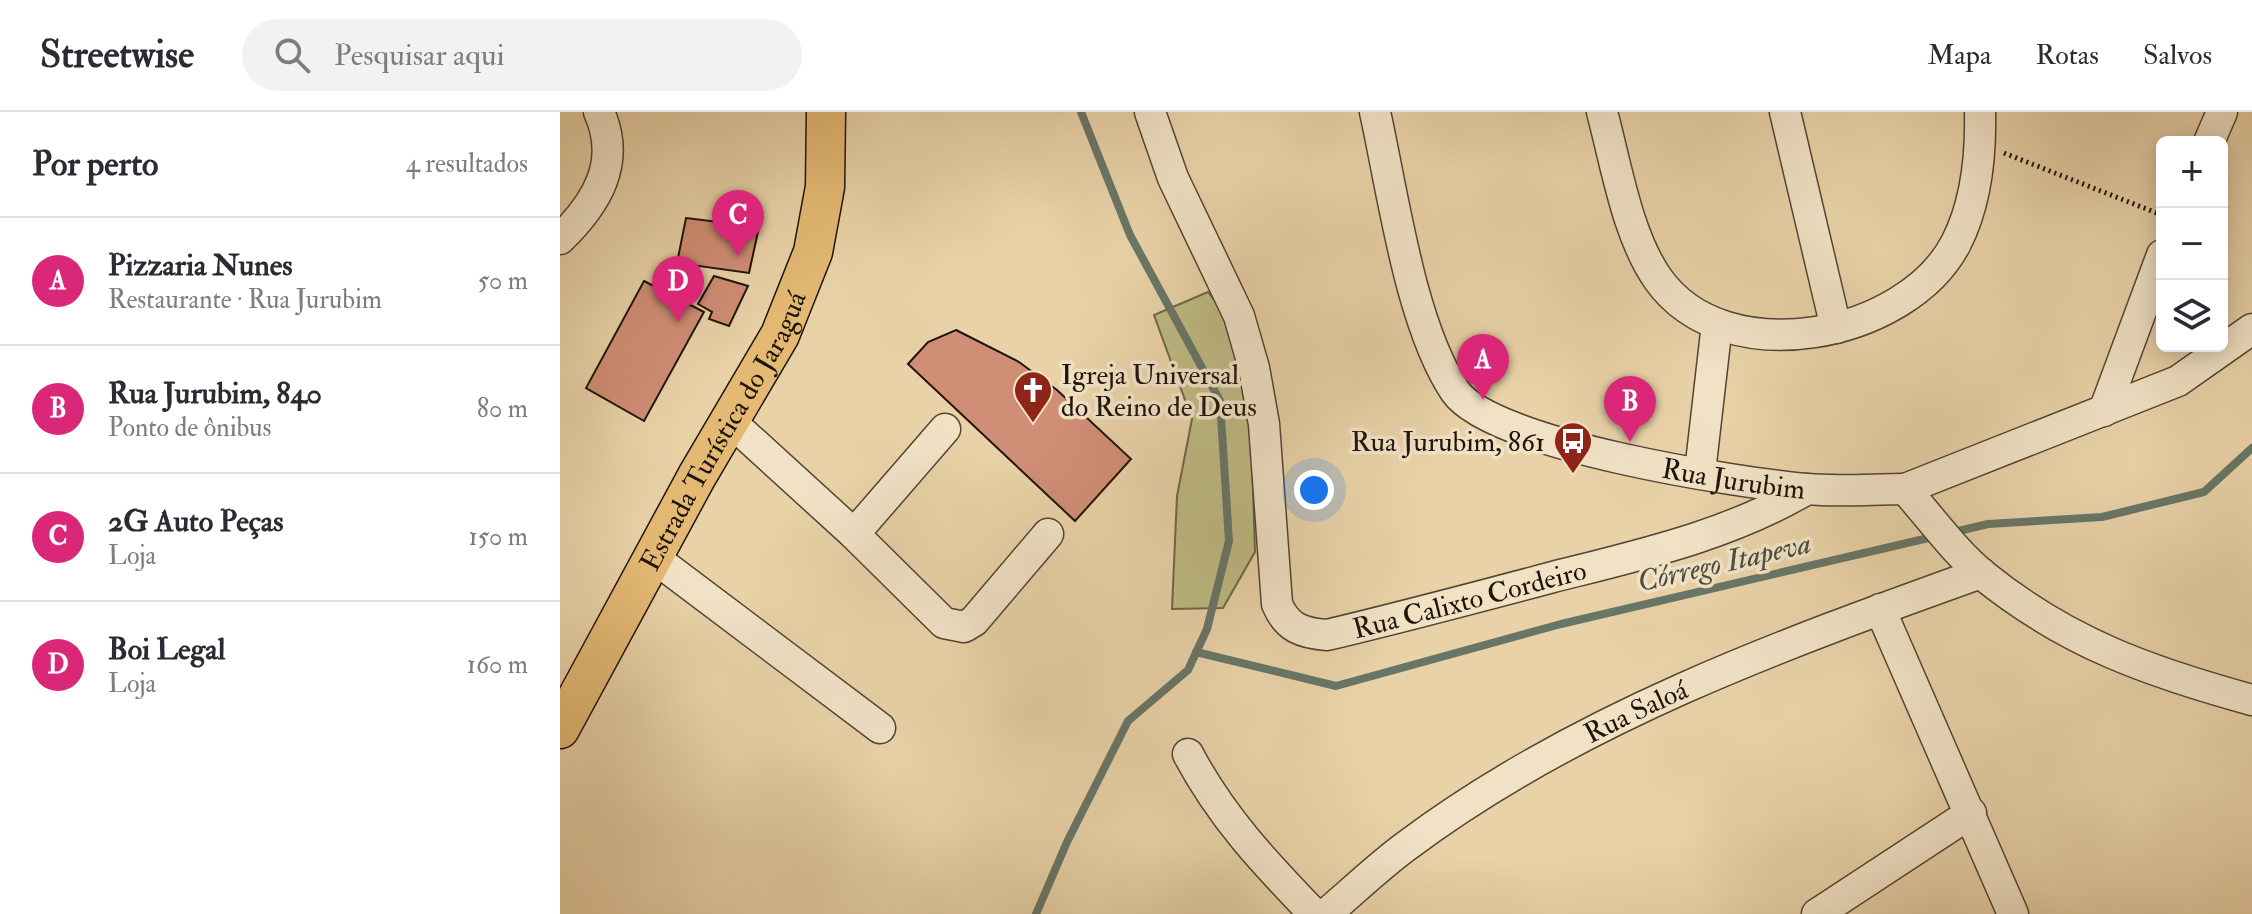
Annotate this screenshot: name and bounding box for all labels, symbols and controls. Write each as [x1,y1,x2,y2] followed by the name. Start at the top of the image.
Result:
[242,19,802,91] search box
[40,31,194,79] text: Streetwise
[270,33,314,77] icon: search
[334,37,504,74] text: Pesquisar aqui
[1927,38,1991,73] text: Mapa
[2035,38,2099,73] text: Rotas
[2143,38,2212,73] text: Salvos
[2156,136,2228,352] map controls
[2156,136,2228,208] button: +
[32,143,158,186] text: Por perto
[406,148,528,180] text: 4 resultados
[712,190,764,256] pin: C
[2156,208,2228,280] button: −
[108,247,293,284] text: Pizzaria Nunes
[652,256,704,322] pin: D
[50,265,66,297] text: A
[478,265,528,297] text: 50 m
[2156,280,2228,352] button: layers
[108,284,382,316] text: Restaurante · Rua Jurubim
[633,286,815,577] street label: Estrada Turística do Jaraguá
[1457,334,1509,400] pin: A
[1061,358,1257,425] place label: Igreja Universal do Reino de Deus
[1012,369,1054,424] church icon: Igreja Universal do Reino de Deus
[108,375,322,412] text: Rua Jurubim, 840
[1604,376,1656,442] pin: B
[49,393,67,425] text: B
[477,393,528,425] text: 80 m
[108,412,271,444] text: Ponto de ônibus
[1552,420,1594,475] bus stop icon: Rua Jurubim, 861
[1351,425,1545,460] place label: Rua Jurubim, 861
[1659,451,1807,508] street label: Rua Jurubim
[1294,470,1334,510] your location
[108,503,283,540] text: 2G Auto Peças
[48,521,68,553] text: C
[469,521,528,553] text: 150 m
[1634,525,1815,600] water label: Córrego Itapeva
[108,540,156,572] text: Loja
[1349,553,1590,647] street label: Rua Calixto Cordeiro
[108,631,225,668] text: Boi Legal
[47,649,69,681] text: D
[467,649,528,681] text: 160 m
[108,668,156,700] text: Loja
[1579,672,1694,752] street label: Rua Saloá

